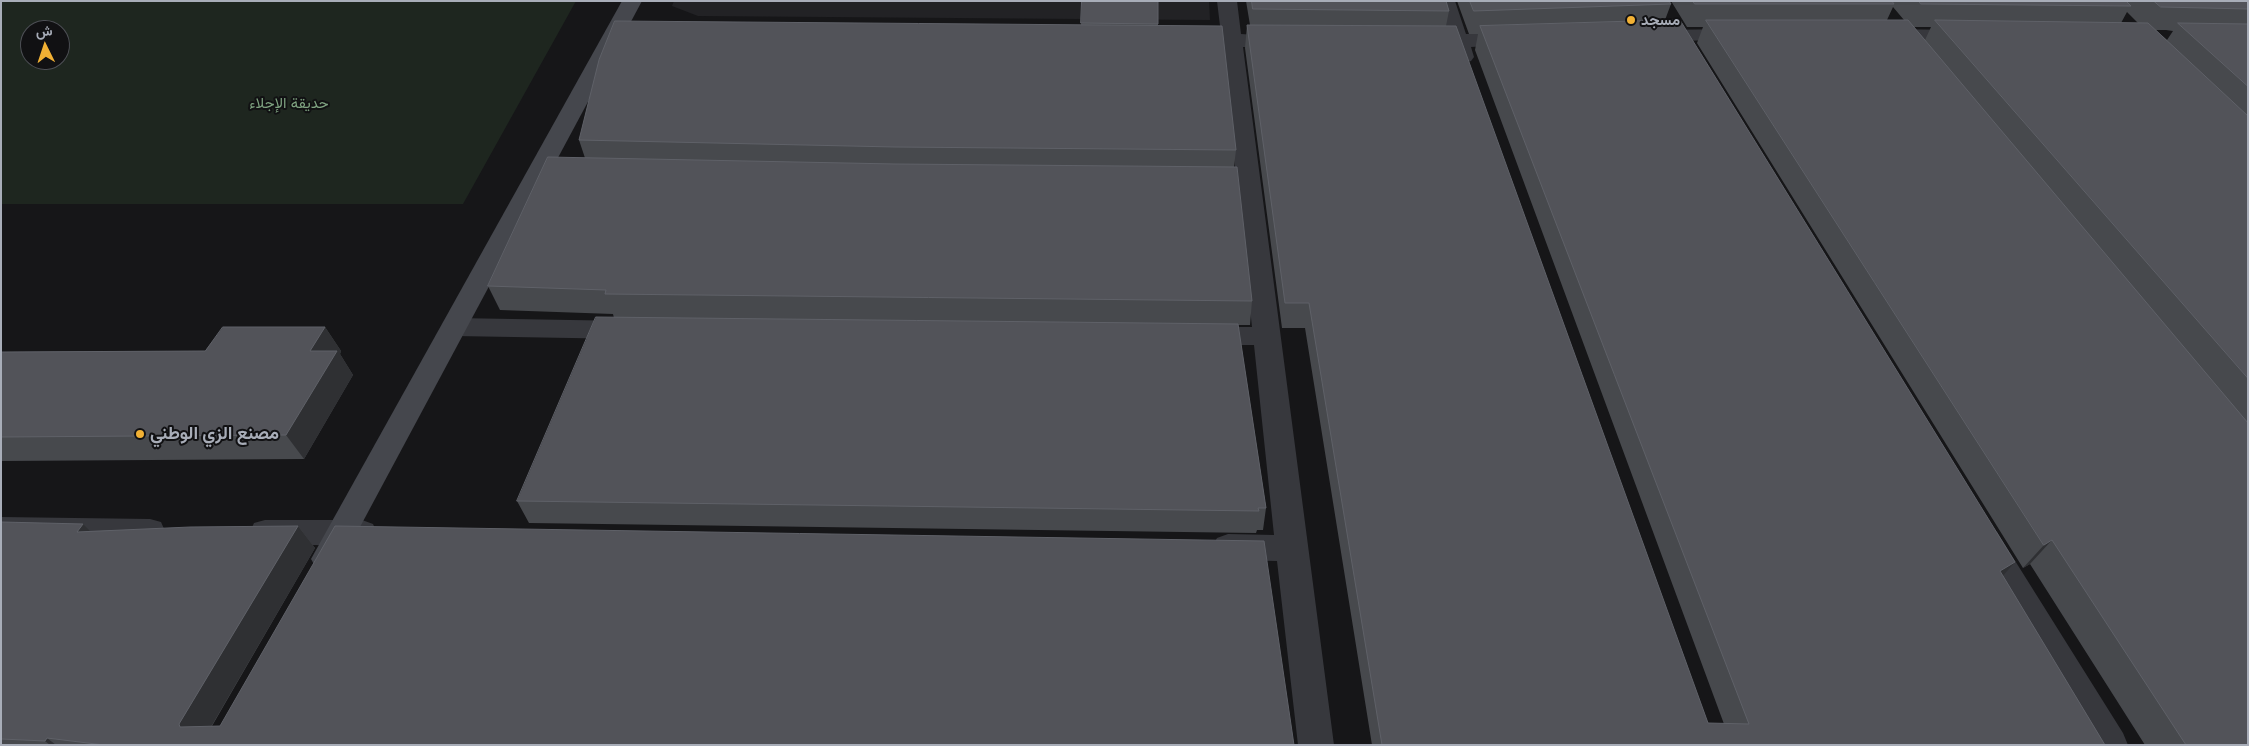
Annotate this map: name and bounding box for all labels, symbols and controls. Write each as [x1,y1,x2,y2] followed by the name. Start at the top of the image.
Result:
[1641,11,1680,29] place label: مسجد
[1625,14,1637,26] marker: مسجد
[20,20,70,70] north arrow
[35,21,53,40] text: ش
[249,94,329,112] park label: حديقة الإجلاء
[150,423,279,445] place label: مصنع الزي الوطني
[134,428,146,440] marker: مصنع الزي الوطني

